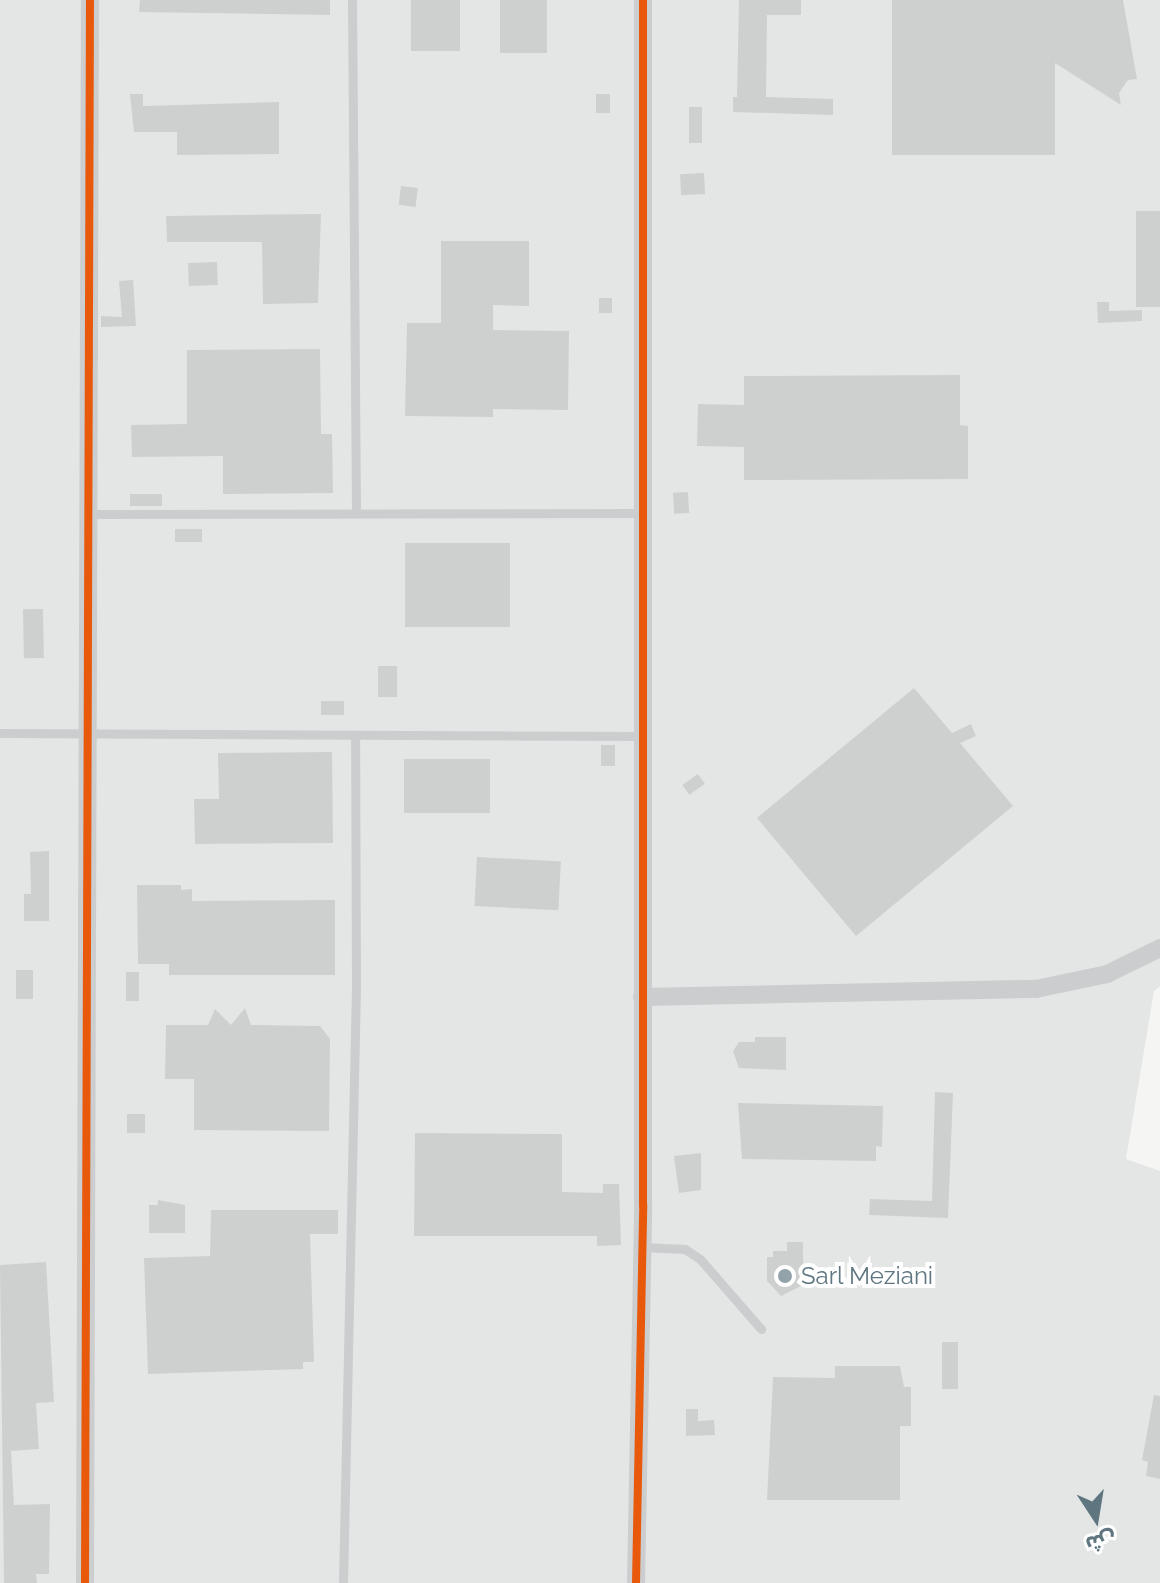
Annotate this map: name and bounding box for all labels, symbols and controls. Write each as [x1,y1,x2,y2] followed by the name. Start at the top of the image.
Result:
[801,1262,934,1290] place label: Sarl Meziani
[776,1267,794,1285] marker: Sarl Meziani
[1056,1479,1136,1559] north arrow
[1084,1527,1118,1558] text: ش

